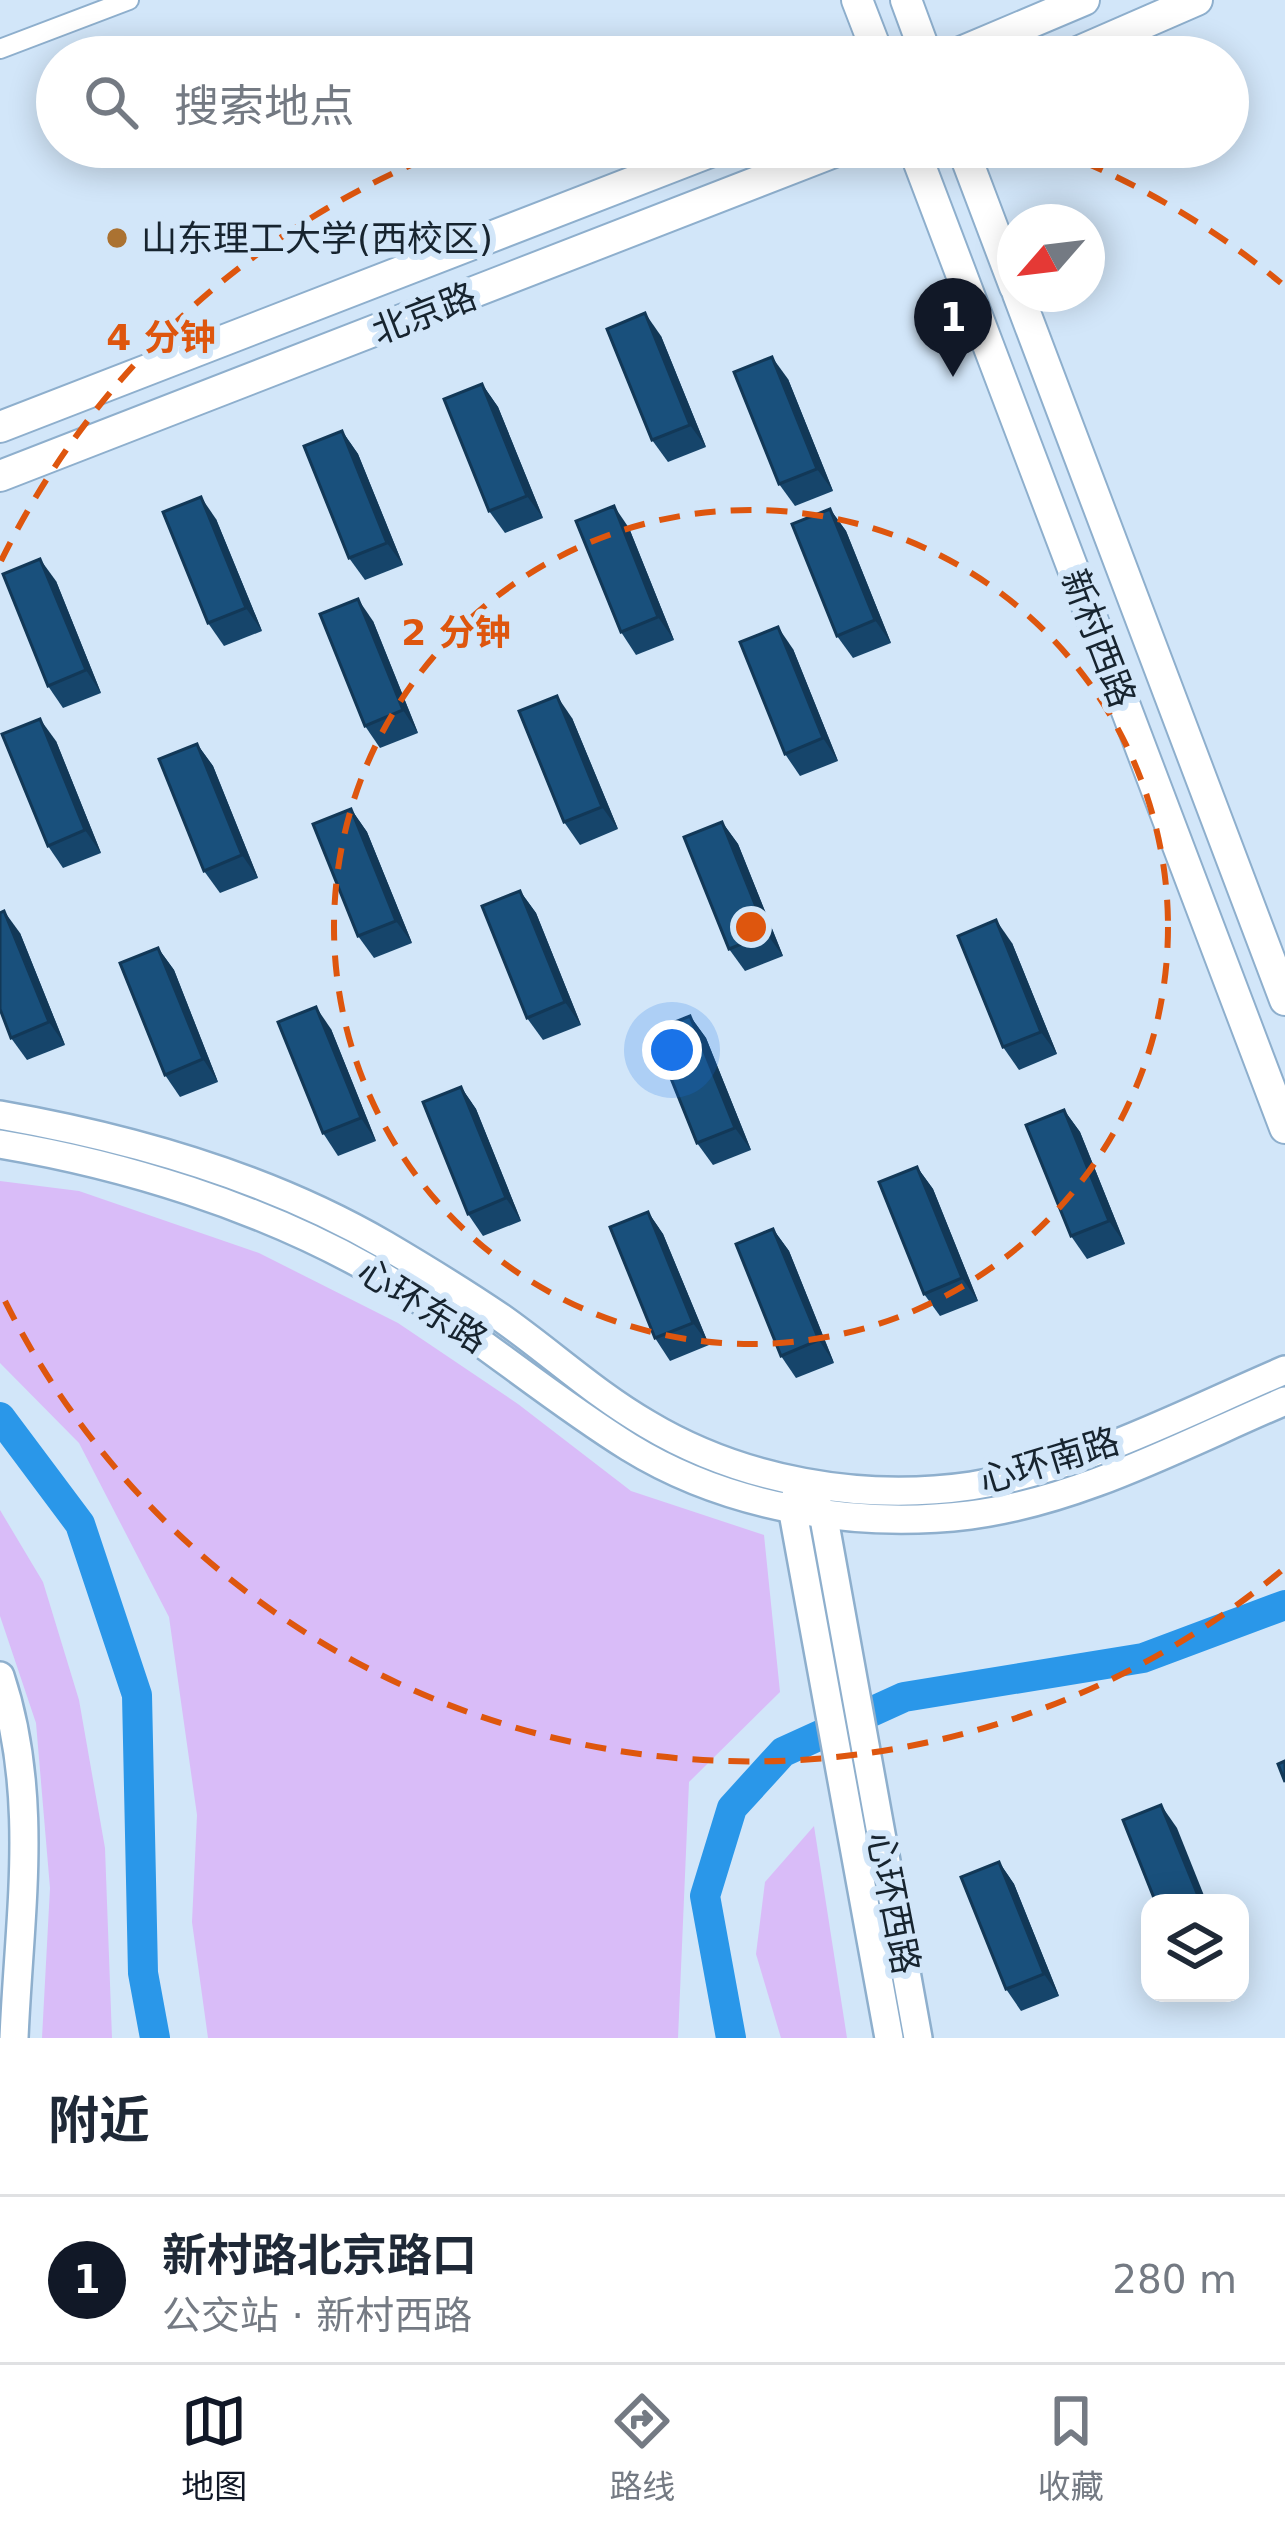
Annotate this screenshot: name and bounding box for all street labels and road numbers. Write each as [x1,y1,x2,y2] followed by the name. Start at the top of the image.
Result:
[366,275,482,352] street label: 北京路
[1054,564,1143,713] street label: 新村西路
[351,1250,495,1361] street label: 心环东路
[974,1420,1124,1501] street label: 心环南路
[860,1828,927,1978] street label: 心环西路

